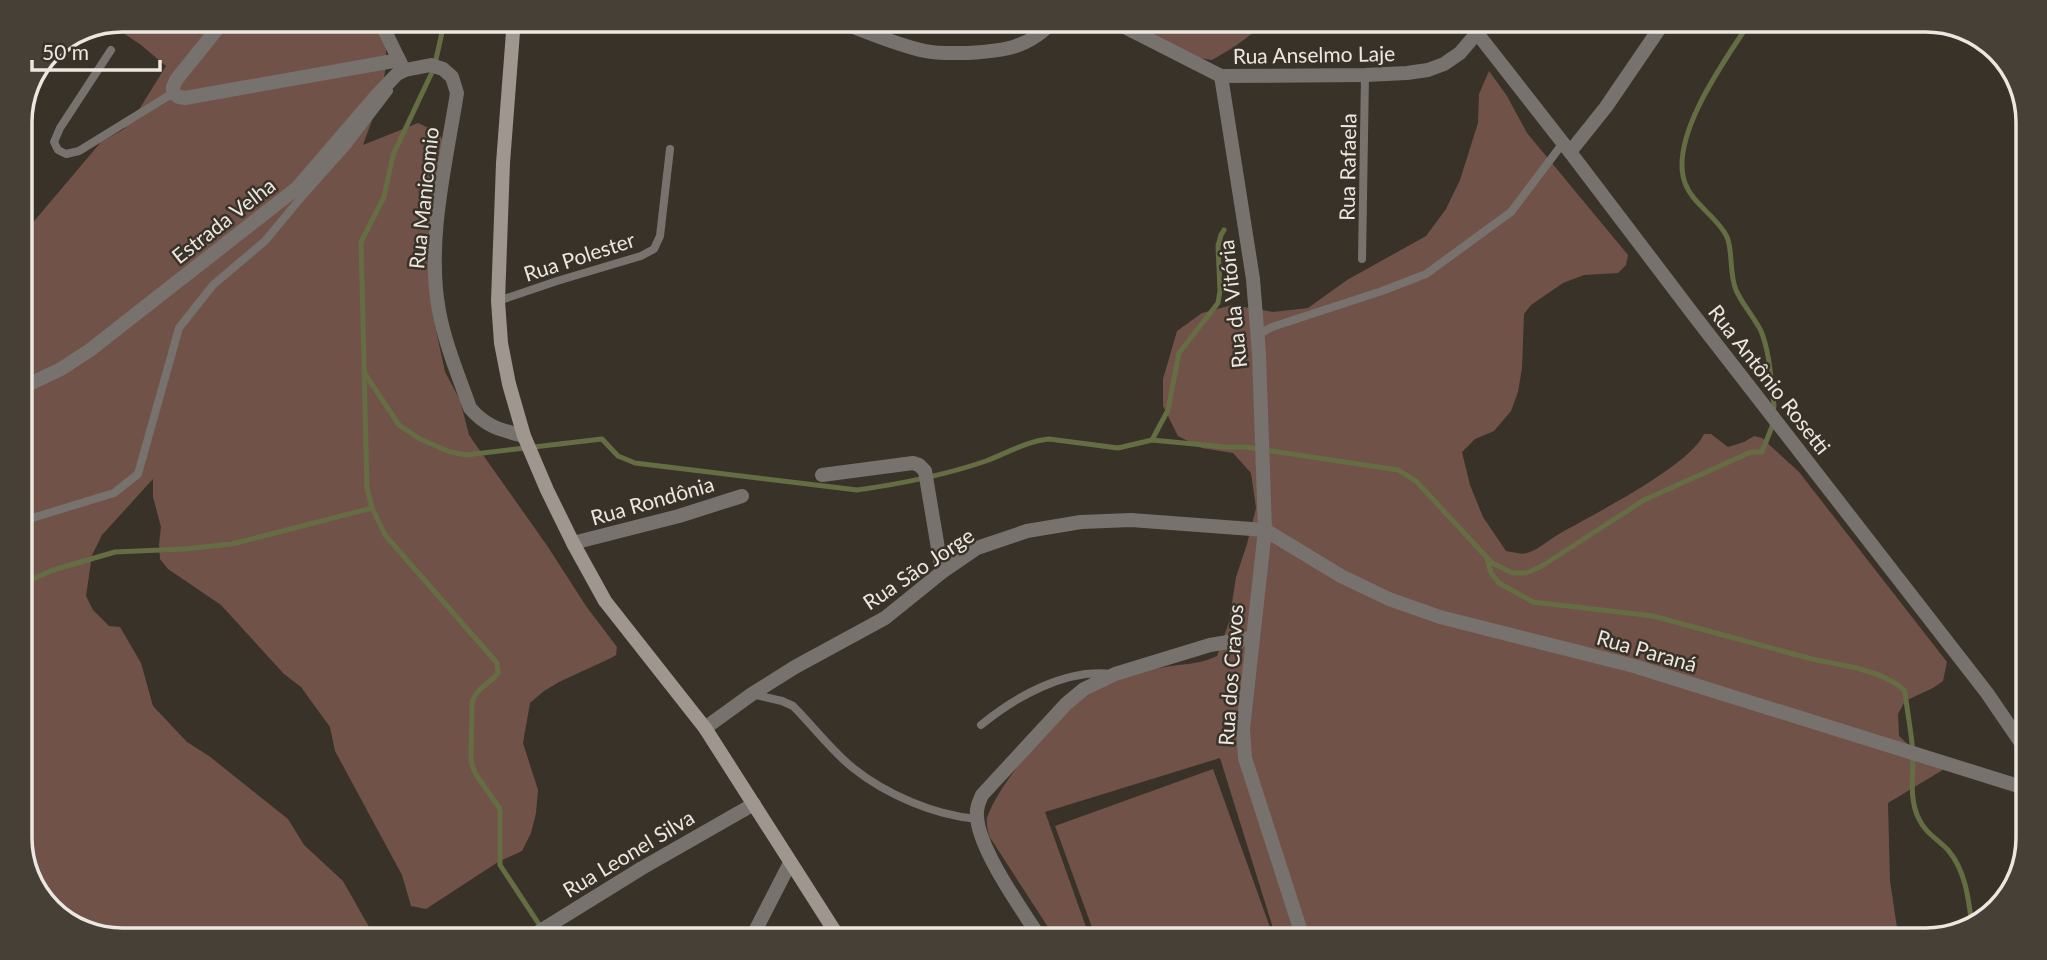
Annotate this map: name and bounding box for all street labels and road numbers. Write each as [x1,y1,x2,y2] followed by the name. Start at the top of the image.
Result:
[1233,40,1395,68] street label: Rua Anselmo Laje
[1334,113,1360,221] street label: Rua Rafaela
[403,126,443,270] street label: Rua Manicomio
[166,172,280,268] street label: Estrada Velha
[520,226,638,286] street label: Rua Polester
[1213,239,1251,369] street label: Rua da Vitória
[1704,299,1836,459] street label: Rua Antônio Rosetti
[587,470,717,530] street label: Rua Rondônia
[858,522,978,614] street label: Rua São Jorge
[1213,604,1247,746] street label: Rua dos Cravos
[1594,624,1700,676] street label: Rua Paraná
[558,804,698,902] street label: Rua Leonel Silva

